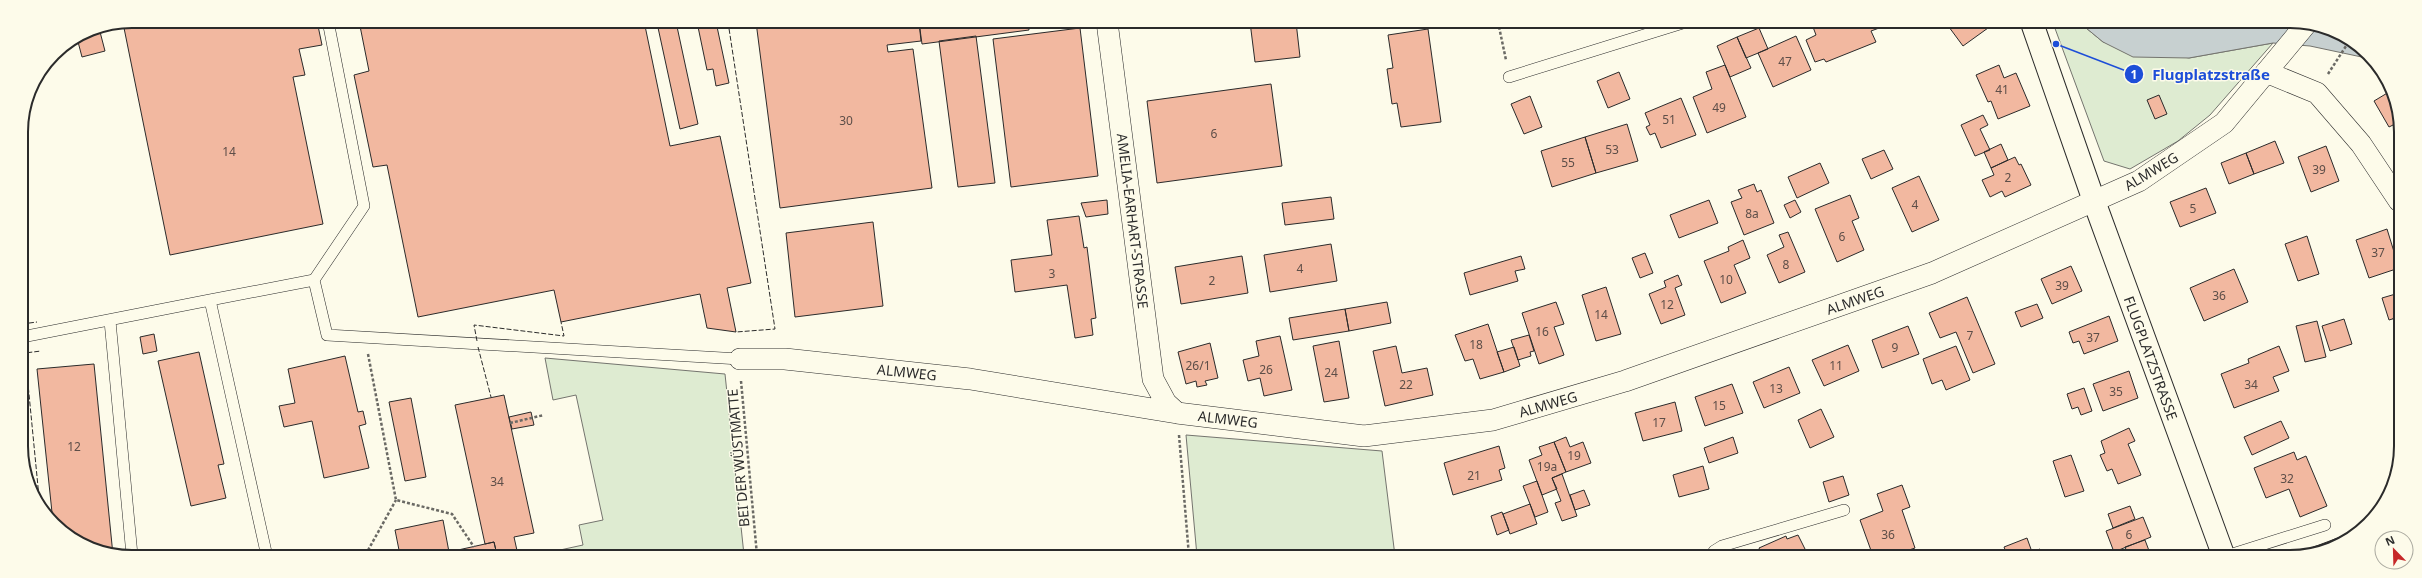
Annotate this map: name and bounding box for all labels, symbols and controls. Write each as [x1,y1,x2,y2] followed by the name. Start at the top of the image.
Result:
[1778,53,1792,70] house number: 47
[2124,61,2278,88] callout: Flugplatzstraße
[2152,64,2270,84] text: Flugplatzstraße
[2131,66,2137,83] text: 1
[1995,81,2009,98] house number: 41
[1712,99,1726,116] house number: 49
[1662,111,1676,128] house number: 51
[839,112,853,129] house number: 30
[1211,125,1218,142] house number: 6
[1113,132,1153,310] street label: AMELIA-EARHART-STRASSE
[1605,141,1619,158] house number: 53
[222,143,236,160] house number: 14
[2120,147,2182,195] street label: ALMWEG
[1561,154,1575,171] house number: 55
[2312,161,2326,178] house number: 39
[2005,169,2012,186] house number: 2
[1912,196,1919,213] house number: 4
[2190,200,2197,217] house number: 5
[1745,205,1759,222] house number: 8a
[1839,228,1846,245] house number: 6
[2371,244,2385,261] house number: 37
[1783,256,1790,273] house number: 8
[1297,260,1304,277] house number: 4
[1049,265,1056,282] house number: 3
[1719,271,1733,288] house number: 10
[1209,272,1216,289] house number: 2
[2055,277,2069,294] house number: 39
[1824,281,1886,319] street label: ALMWEG
[2212,287,2226,304] house number: 36
[2120,293,2182,423] street label: FLUGPLATZSTRASSE
[1660,296,1674,313] house number: 12
[1594,306,1608,323] house number: 14
[1535,323,1549,340] house number: 16
[1967,327,1974,344] house number: 7
[2086,329,2100,346] house number: 37
[1469,336,1483,353] house number: 18
[1892,339,1899,356] house number: 9
[1185,357,1211,374] house number: 26/1
[1829,357,1843,374] house number: 11
[876,359,938,385] street label: ALMWEG
[1259,361,1273,378] house number: 26
[1324,364,1338,381] house number: 24
[1399,376,1413,393] house number: 22
[2244,376,2258,393] house number: 34
[1769,380,1783,397] house number: 13
[2109,383,2123,400] house number: 35
[1517,387,1579,421] street label: ALMWEG
[722,388,754,528] street label: BEI DER WÜSTMATTE
[1712,397,1726,414] house number: 15
[1197,406,1259,432] street label: ALMWEG
[1652,414,1666,431] house number: 17
[67,438,81,455] house number: 12
[1567,447,1581,464] house number: 19
[1537,458,1557,475] house number: 19a
[1467,467,1481,484] house number: 21
[2280,470,2294,487] house number: 32
[490,473,504,490] house number: 34
[1881,526,1895,543] house number: 36
[2126,526,2133,543] house number: 6
[2374,530,2414,570] north arrow
[2383,532,2397,549] text: N

